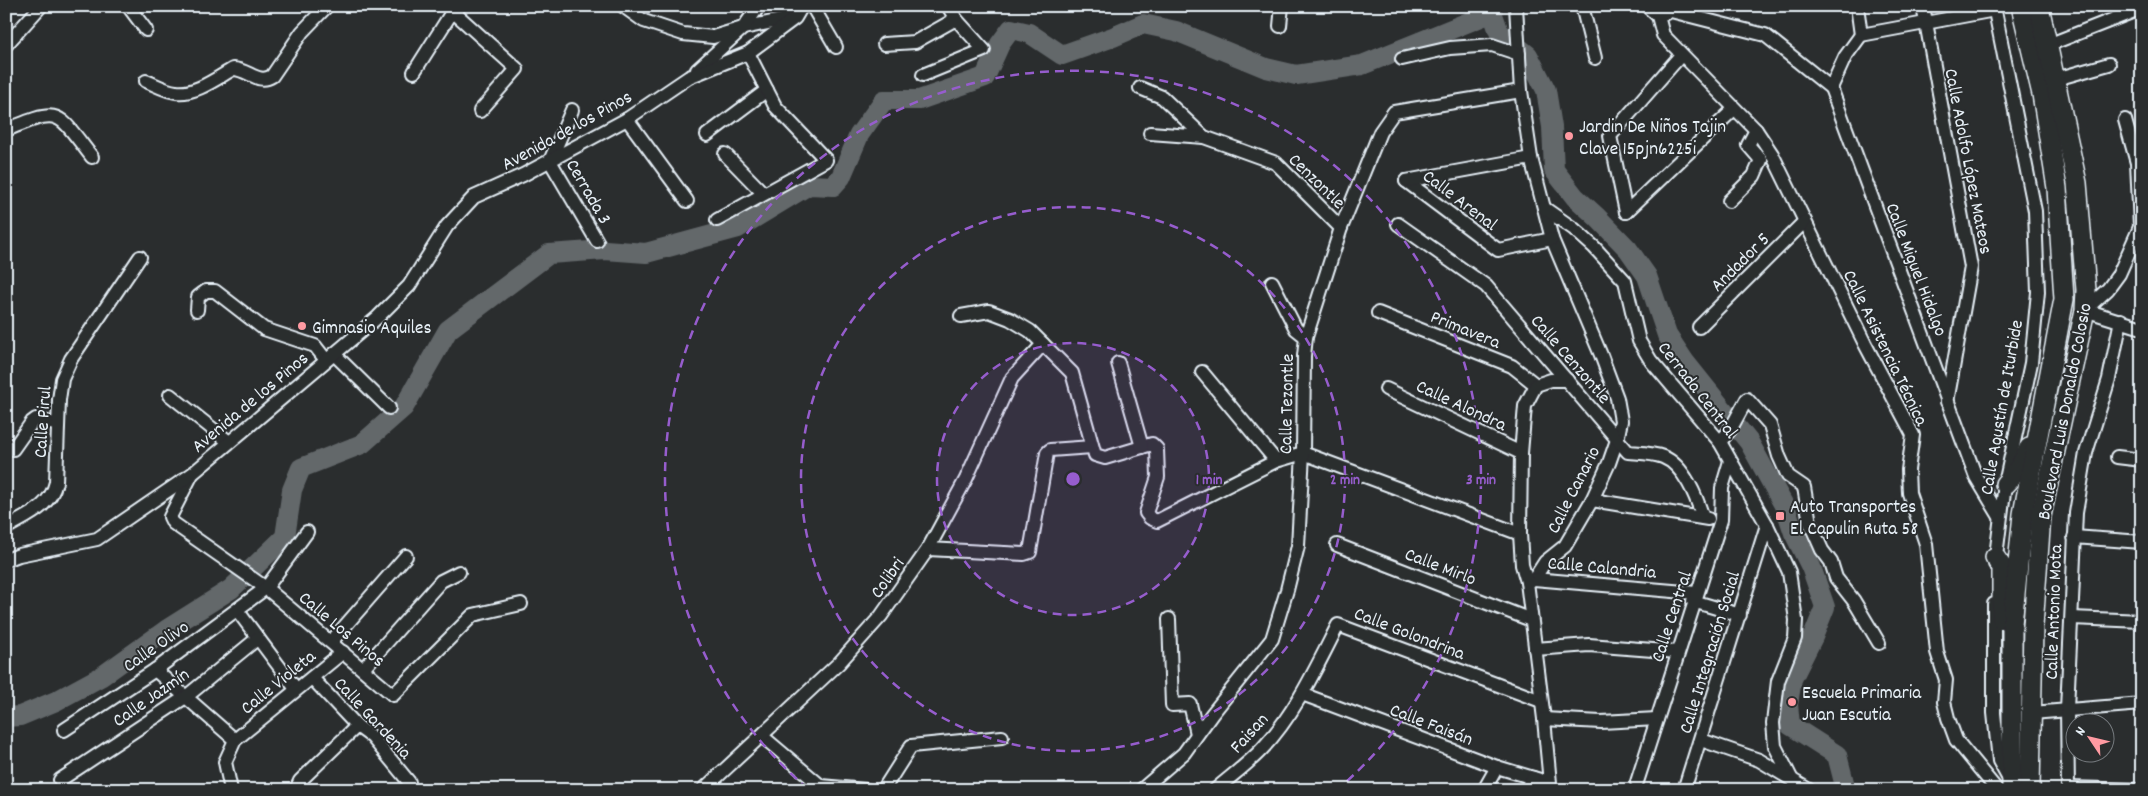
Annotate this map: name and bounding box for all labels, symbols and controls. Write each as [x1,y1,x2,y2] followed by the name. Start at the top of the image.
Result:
[1935,67,1998,257] street label: Calle Adolfo López Mateos
[498,85,638,179] street label: Avenida de los Pinos
[1579,115,1726,164] place label: Jardin De Niños Tajin Clave 15pjn6225i
[1563,130,1575,142] marker: Jardin De Niños Tajin Clave 15pjn6225i
[1281,148,1350,217] street label: Cenzontle
[557,155,617,230] street label: Cerrada 3
[1416,165,1503,239] street label: Calle Arenal
[1877,200,1953,341] street label: Calle Miguel Hidalgo
[1706,228,1777,299] street label: Andador 5
[1834,266,1934,432] street label: Calle Asistencia Técnica
[2032,301,2101,522] street label: Boulevard Luis Donaldo Colosio
[1426,305,1505,358] street label: Primavera
[1523,310,1616,411] street label: Calle Cenzontle
[312,316,431,343] place label: Gimnasio Aquiles
[1975,318,2032,497] street label: Calle Agustín de Iturbide
[296,320,308,332] marker: Gimnasio Aquiles
[1650,337,1743,446] street label: Cerrada Central
[187,347,316,461] street label: Avenida de los Pinos
[1274,354,1303,454] street label: Calle Tezontle
[1411,374,1511,440] street label: Calle Alondra
[29,385,60,459] street label: Calle Pirul
[1542,442,1609,539] street label: Calle Canario
[1064,470,1082,488] centre of rings
[1196,470,1222,492] text: 1 min
[1330,470,1360,492] text: 2 min
[1466,470,1496,492] text: 3 min
[1790,495,1918,544] place label: Auto Transportes El Capulin Ruta 58
[1774,510,1786,522] marker: Auto Transportes El Capulin Ruta 58
[1400,542,1479,594] street label: Calle Mirlo
[2040,543,2071,680] street label: Calle Antonio Mota
[1546,551,1658,588] street label: Calle Calandria
[865,553,913,605] street label: Colibri
[1646,568,1701,666] street label: Calle Central
[1674,568,1749,738] street label: Calle Integración Social
[291,586,390,675] street label: Calle Los Pinos
[1349,602,1469,669] street label: Calle Golondrina
[118,615,196,681] street label: Calle Olivo
[236,644,323,723] street label: Calle Violeta
[108,662,196,735] street label: Calle Jazmín
[326,672,418,767] street label: Calle Gardenia
[1802,681,1922,730] place label: Escuela Primaria Juan Escutia
[1786,696,1798,708] marker: Escuela Primaria Juan Escutia
[1385,698,1476,754] street label: Calle Faisán
[1225,708,1276,761] street label: Faisan
[2066,714,2116,764] north arrow
[2071,723,2091,740] text: N

